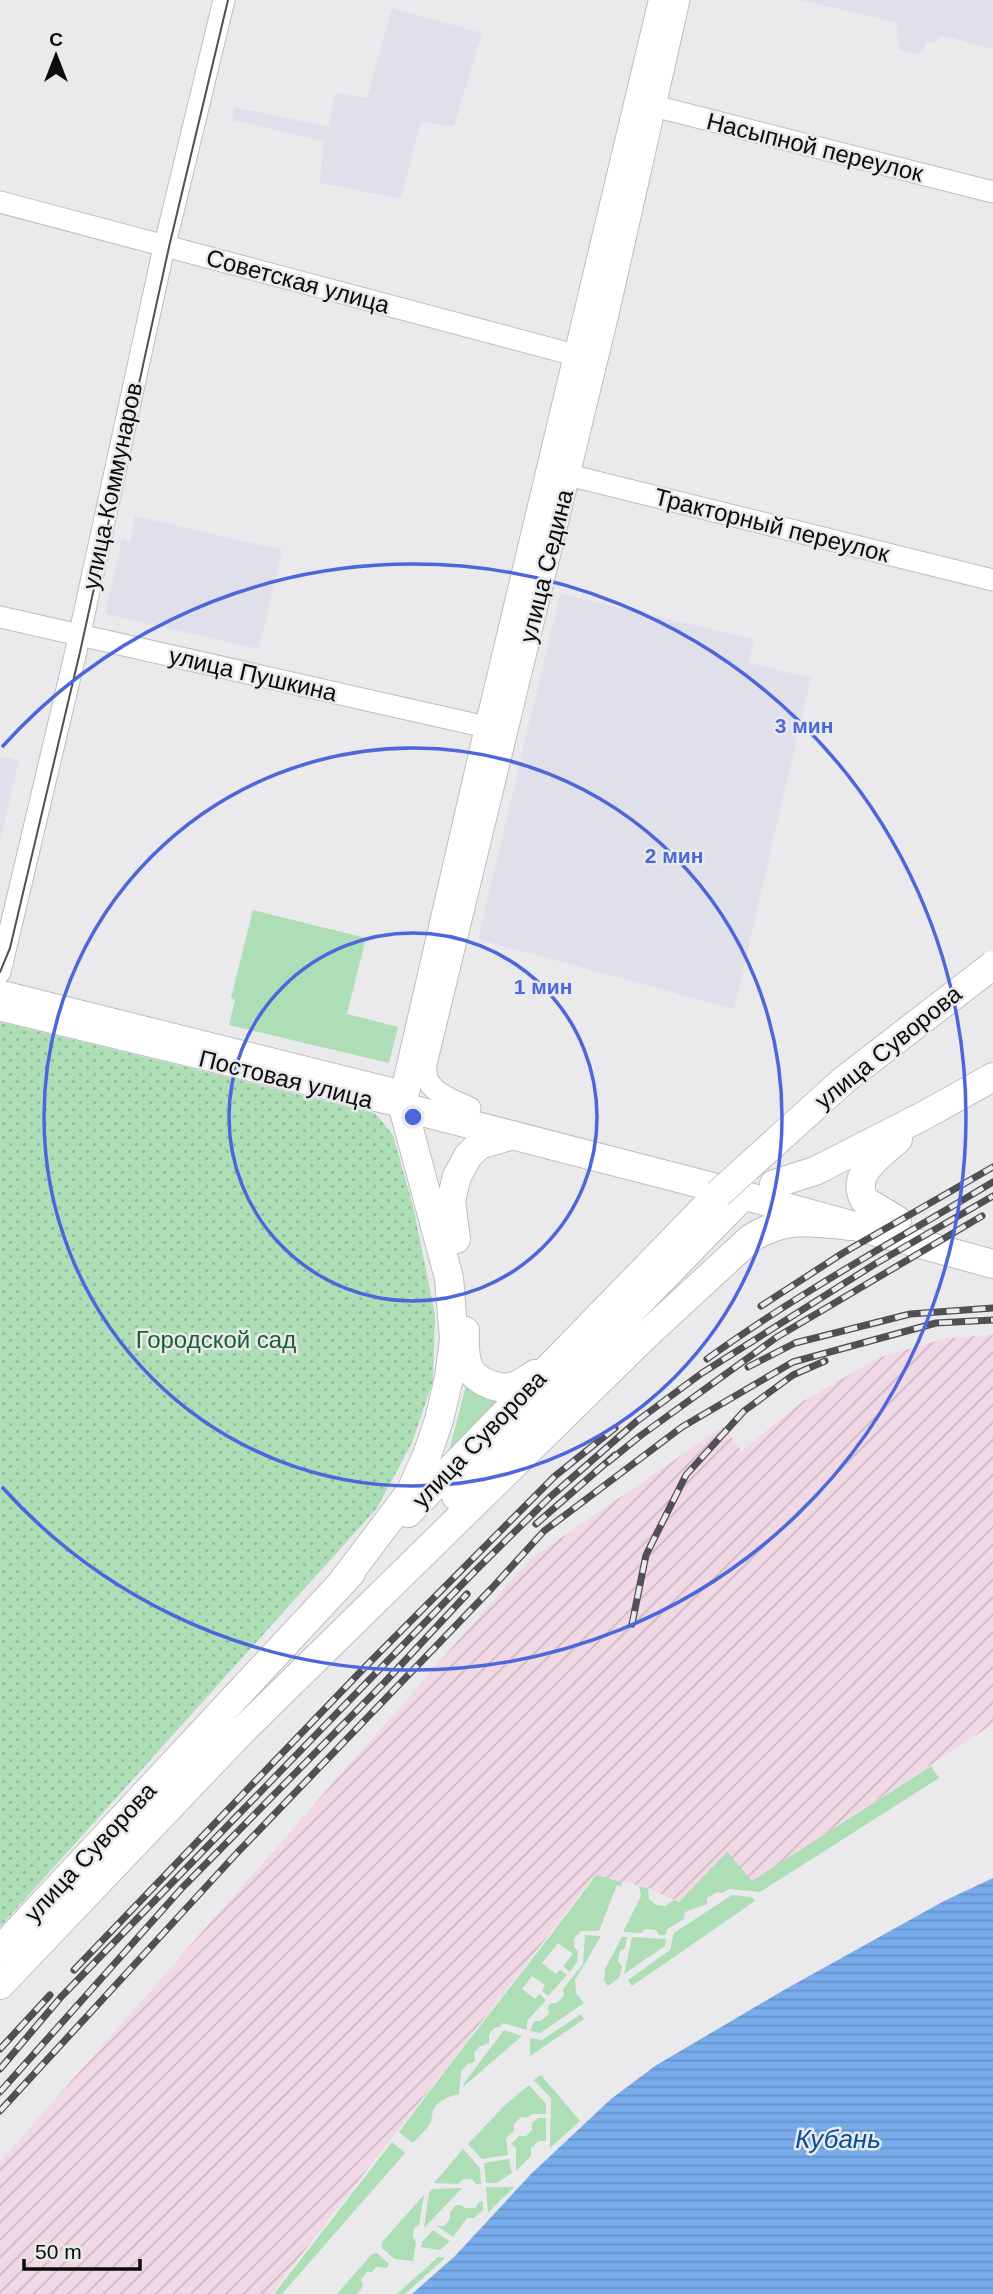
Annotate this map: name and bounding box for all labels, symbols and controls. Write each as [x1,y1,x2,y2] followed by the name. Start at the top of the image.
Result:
[21,21,91,91] north arrow
[49,29,63,50] text: С
[704,107,926,187] street label: Насыпной переулок
[203,244,393,319] street label: Советская улица
[77,380,147,592] street label: улица Коммунаров
[652,483,893,567] street label: Тракторный переулок
[514,486,578,645] street label: улица Седина
[166,642,340,707] street label: улица Пушкина
[775,714,833,737] text: 3 мин
[645,844,703,867] text: 2 мин
[514,975,572,998] text: 1 мин
[809,979,967,1114] street label: улица Суворова
[196,1044,376,1114] street label: Постовая улица
[401,1105,425,1129] centre of rings
[136,1326,296,1353] park label: Городской сад
[407,1364,552,1513] street label: улица Суворова
[19,1776,162,1927] street label: улица Суворова
[795,2124,881,2154] water label: Кубань
[24,2228,140,2272] scale bar
[35,2240,82,2263] text: 50 m

